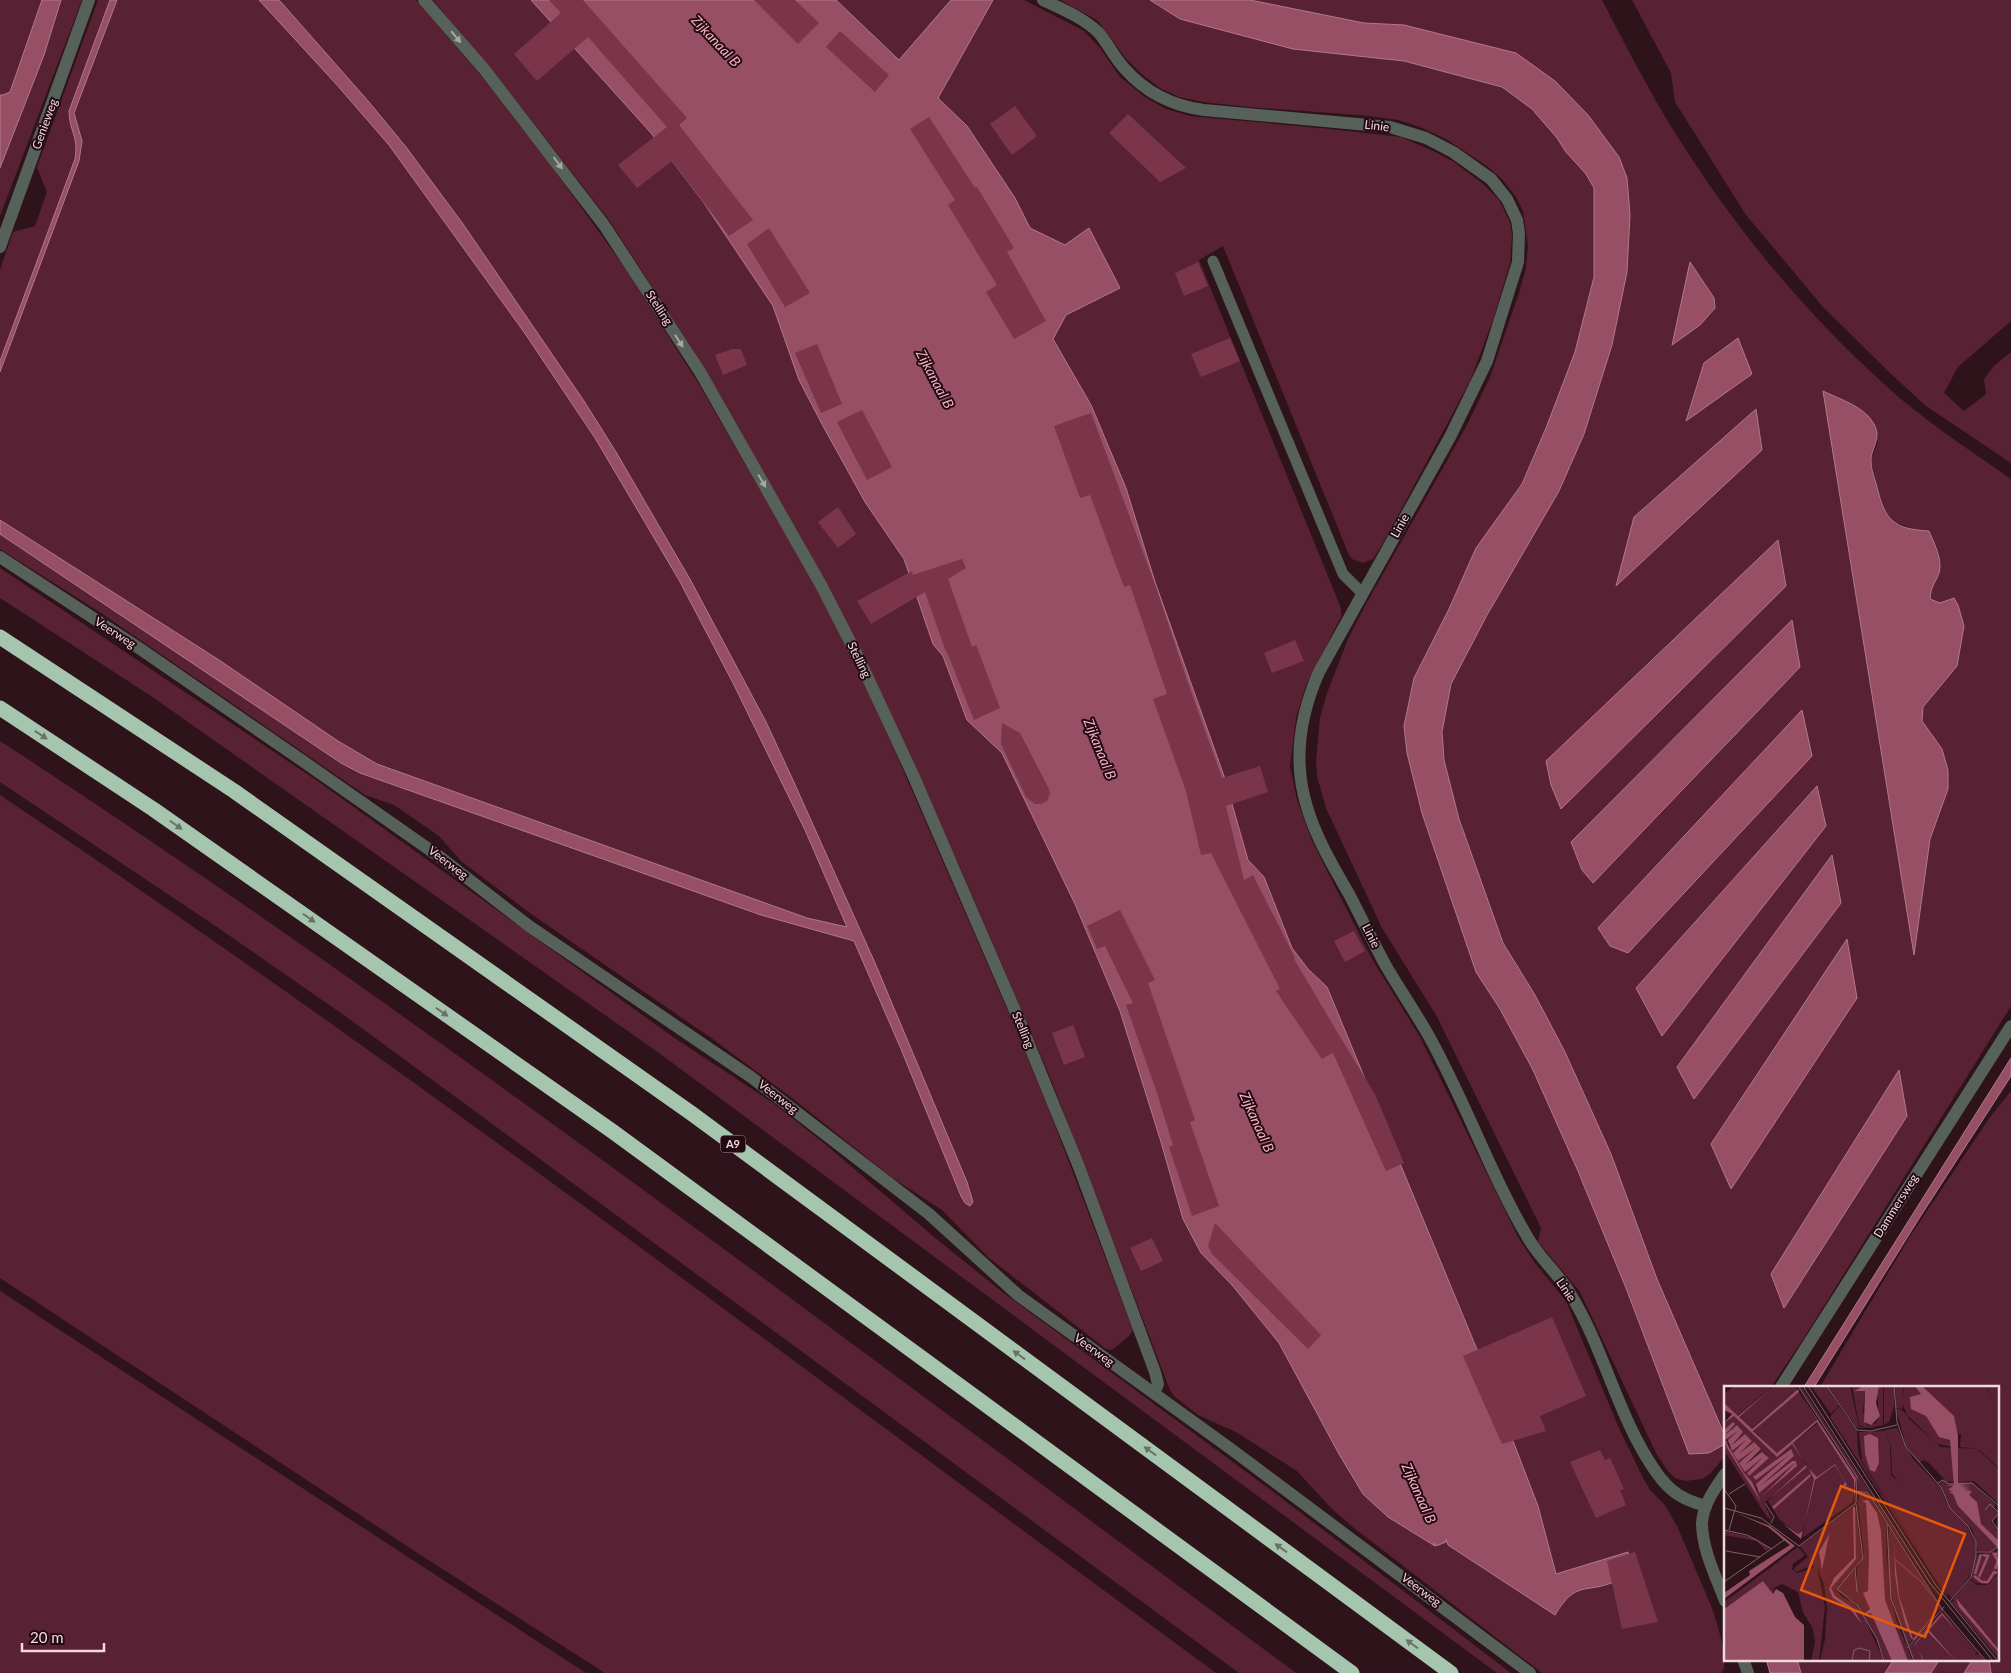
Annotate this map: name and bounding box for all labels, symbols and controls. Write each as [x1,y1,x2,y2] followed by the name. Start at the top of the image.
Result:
[688,11,744,70] water label: Zijkanaal B
[451,30,462,43] one-way arrow
[28,96,61,151] street label: Genieweg
[1364,117,1390,134] street label: Linie
[553,156,563,170] one-way arrow
[643,288,676,328] street label: Stelling
[675,334,684,347] one-way arrow
[912,346,958,411] water label: Zijkanaal B
[758,473,766,488] one-way arrow
[1387,511,1412,540] street label: Linie
[92,614,139,651] street label: Veerweg
[844,639,875,680] street label: Stelling
[1080,715,1120,782] water label: Zijkanaal B
[34,730,47,740] one-way arrow
[169,820,183,830] one-way arrow
[425,843,471,882] street label: Veerweg
[302,913,316,923] one-way arrow
[1359,921,1384,950] street label: Linie
[435,1007,449,1017] one-way arrow
[1009,1009,1038,1050] street label: Stelling
[755,1076,801,1117] street label: Veerweg
[1236,1088,1278,1155] water label: Zijkanaal B
[720,1136,746,1152] road number: A9
[1870,1171,1921,1240] street label: Dammersweg
[1553,1275,1580,1304] street label: Linie
[1071,1330,1117,1369] street label: Veerweg
[1012,1350,1026,1360] one-way arrow
[1724,1386,1998,1660] inset map
[1143,1446,1157,1456] one-way arrow
[1398,1459,1440,1526] water label: Zijkanaal B
[1275,1542,1288,1553] one-way arrow
[1398,1570,1444,1609] street label: Veerweg
[22,1620,105,1652] scale bar
[30,1628,64,1646] text: 20 m
[1405,1639,1419,1649] one-way arrow

